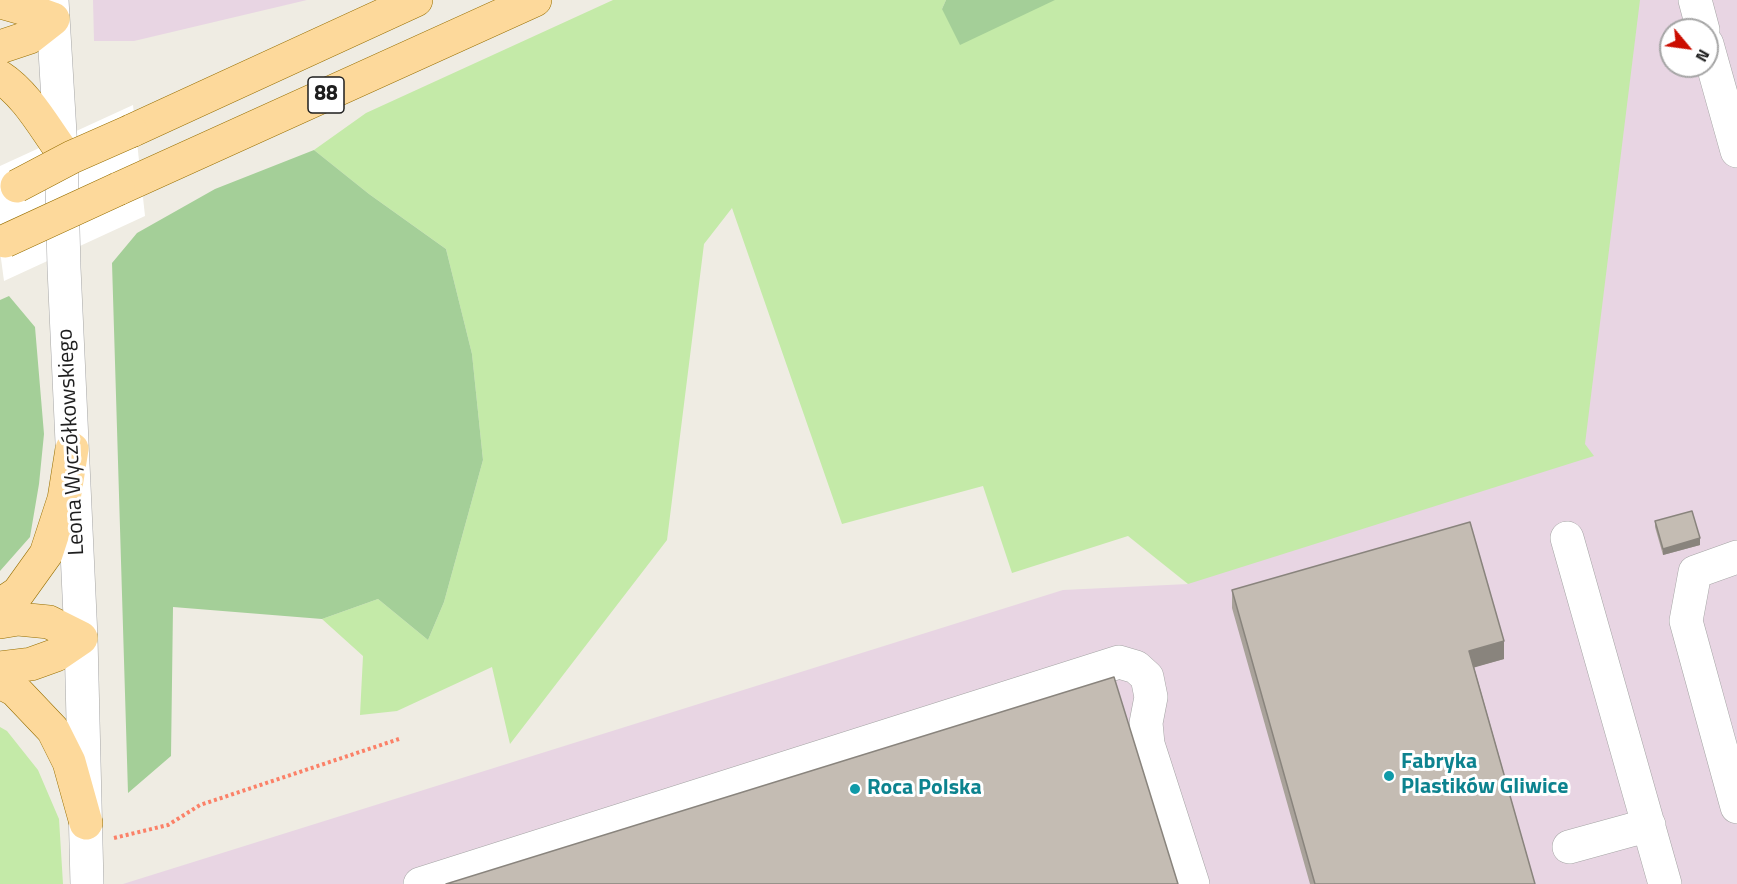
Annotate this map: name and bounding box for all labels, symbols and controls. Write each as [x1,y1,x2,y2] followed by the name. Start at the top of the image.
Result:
[1659,18,1719,78] north arrow
[1690,45,1716,66] text: N
[308,77,344,113] road number: 88
[53,328,91,556] street label: Leona Wyczółkowskiego
[1401,750,1569,802] place label: Fabryka Plastików Gliwice
[1382,769,1396,783] marker: Fabryka Plastików Gliwice
[867,776,982,802] place label: Roca Polska
[848,782,862,796] marker: Roca Polska

